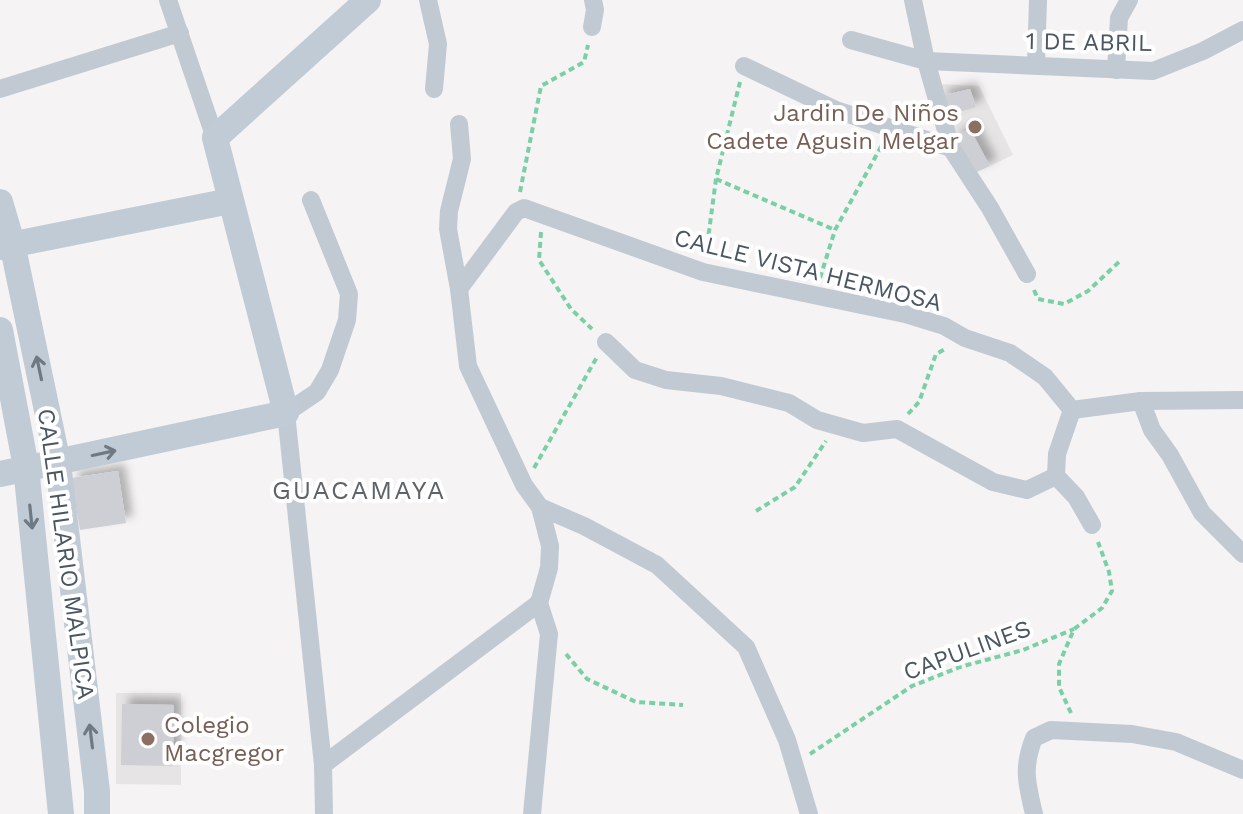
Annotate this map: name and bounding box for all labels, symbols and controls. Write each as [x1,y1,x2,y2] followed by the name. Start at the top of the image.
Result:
[1026,27,1152,57] street label: 1 DE ABRIL
[706,99,959,155] place label: Jardin De Niños Cadete Agusin Melgar
[966,118,984,136] marker: Jardin De Niños Cadete Agusin Melgar
[671,223,945,317] street label: CALLE VISTA HERMOSA
[30,356,45,382] one-way arrow
[32,407,100,701] street label: CALLE HILARIO MALPICA
[90,445,116,460] one-way arrow
[272,475,446,505] district label: GUACAMAYA
[24,503,39,530] one-way arrow
[899,614,1035,686] street label: CAPULINES
[164,711,285,767] place label: Colegio Macgregor
[83,724,98,749] one-way arrow
[139,730,157,748] marker: Colegio Macgregor

